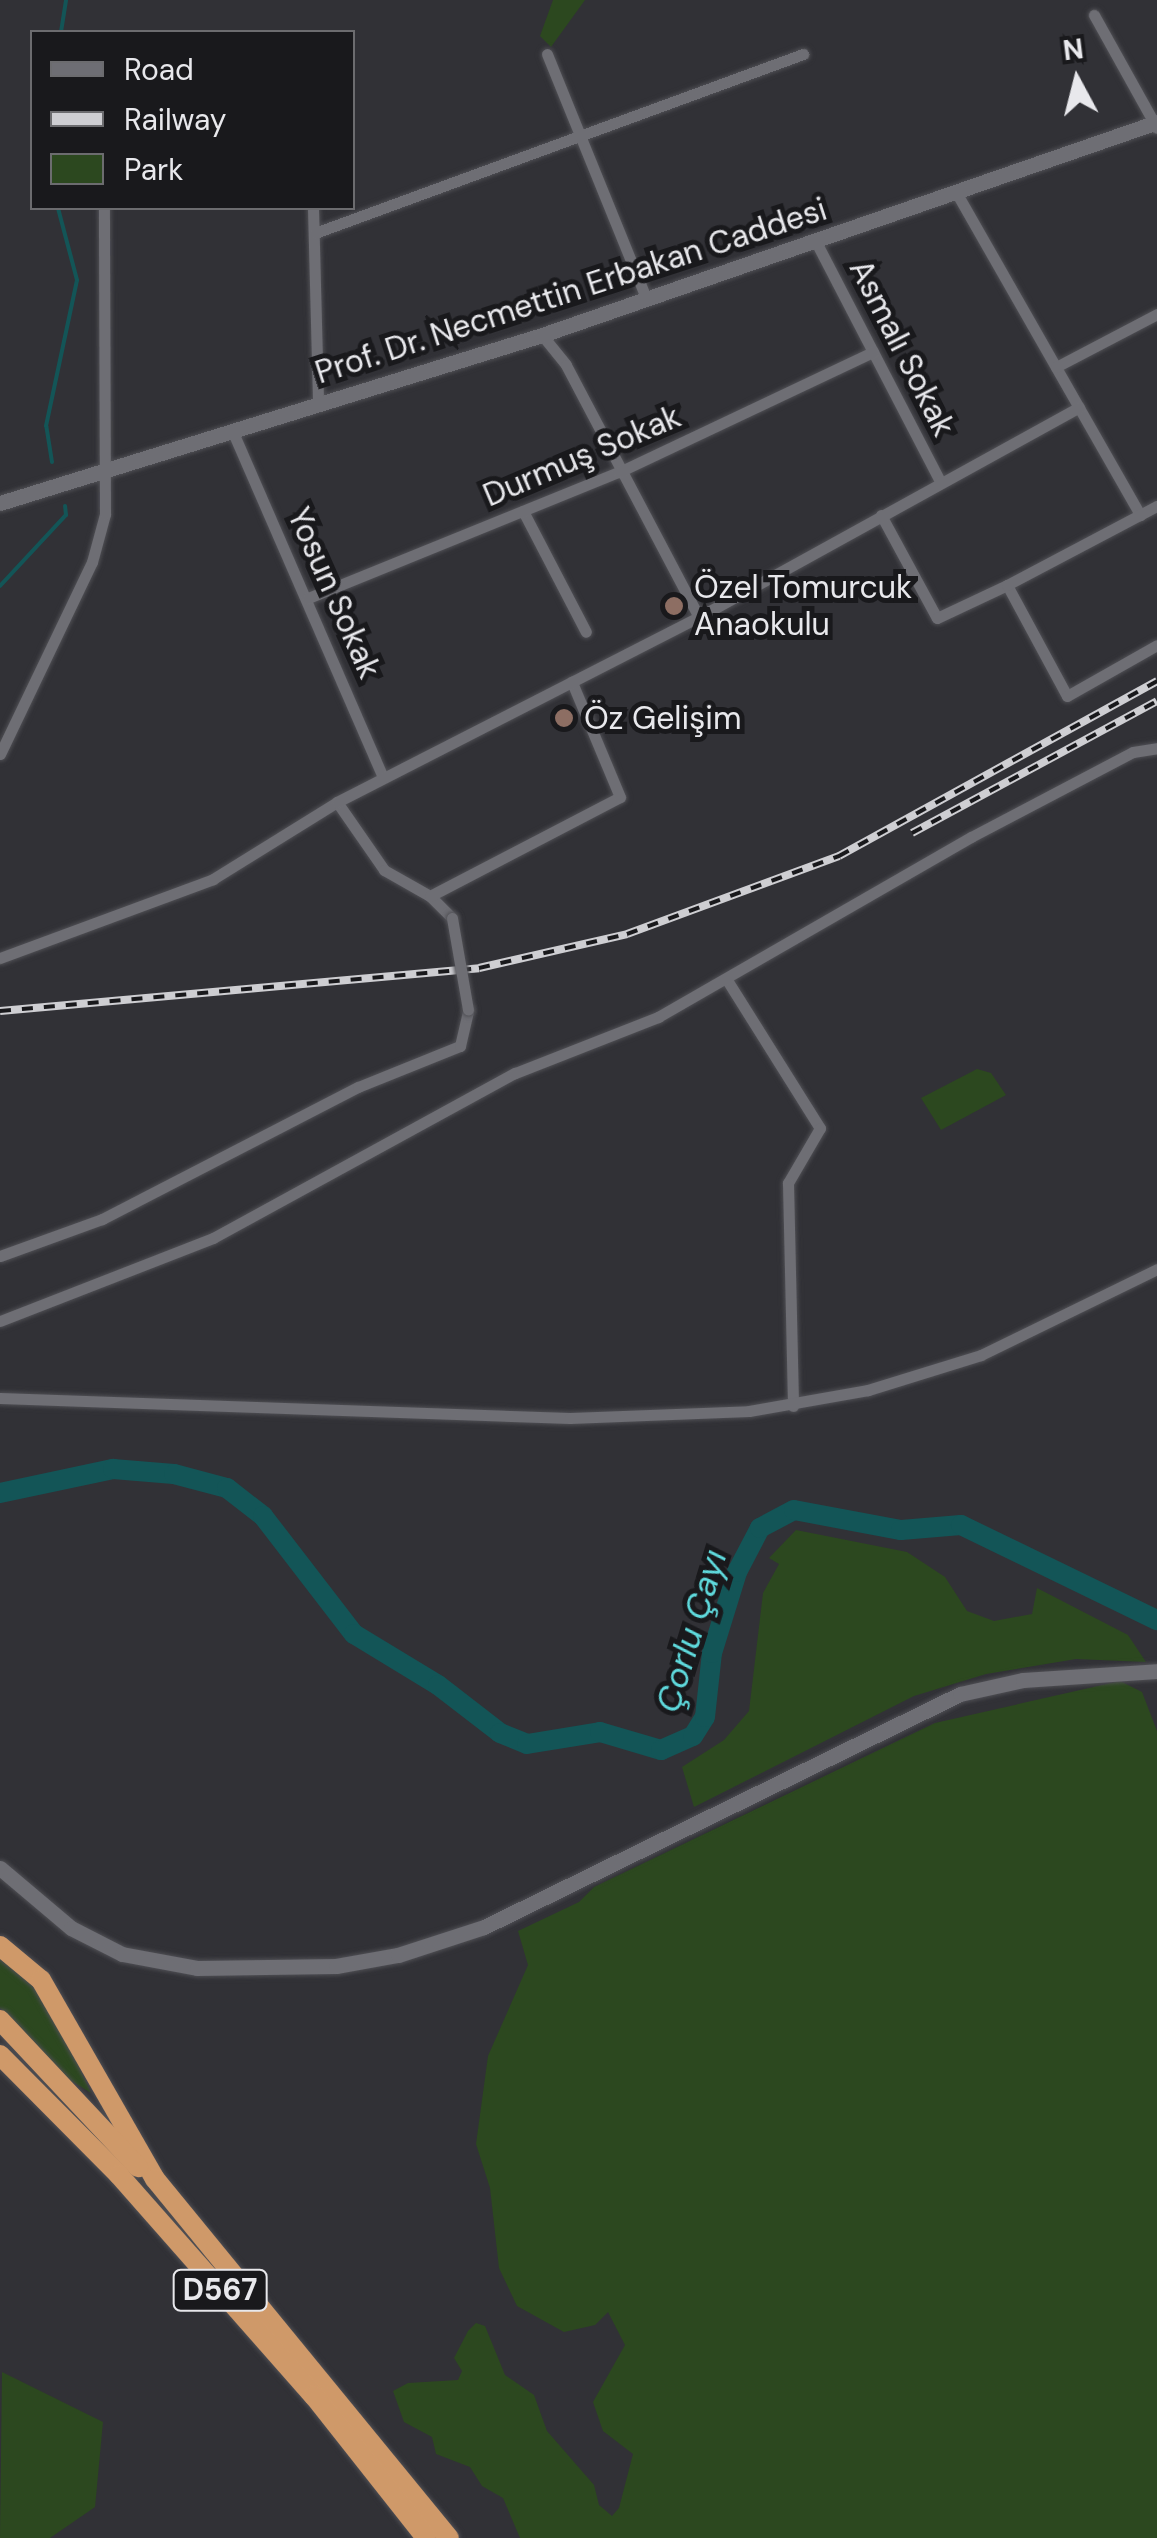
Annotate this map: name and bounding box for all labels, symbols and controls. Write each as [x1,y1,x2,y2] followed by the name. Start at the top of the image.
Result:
[30,30,355,210] legend
[1027,30,1127,130] north arrow
[1061,30,1086,69] text: N
[124,50,194,89] text: Road
[124,100,227,139] text: Railway
[124,150,183,189] text: Park
[310,190,832,392] street label: Prof. Dr. Necmettin Erbakan Caddesi
[841,253,963,443] street label: Asmalı Sokak
[478,397,686,515] street label: Durmuş Sokak
[279,502,389,684] street label: Yosun Sokak
[694,569,912,644] place label: Özel Tomurcuk Anaokulu
[663,595,685,617] marker: Özel Tomurcuk Anaokulu
[584,699,741,737] place label: Öz Gelişim
[553,707,575,729] marker: Öz Gelişim
[646,1545,736,1717] water label: Çorlu Çayı
[172,2265,268,2315] road number: D567

